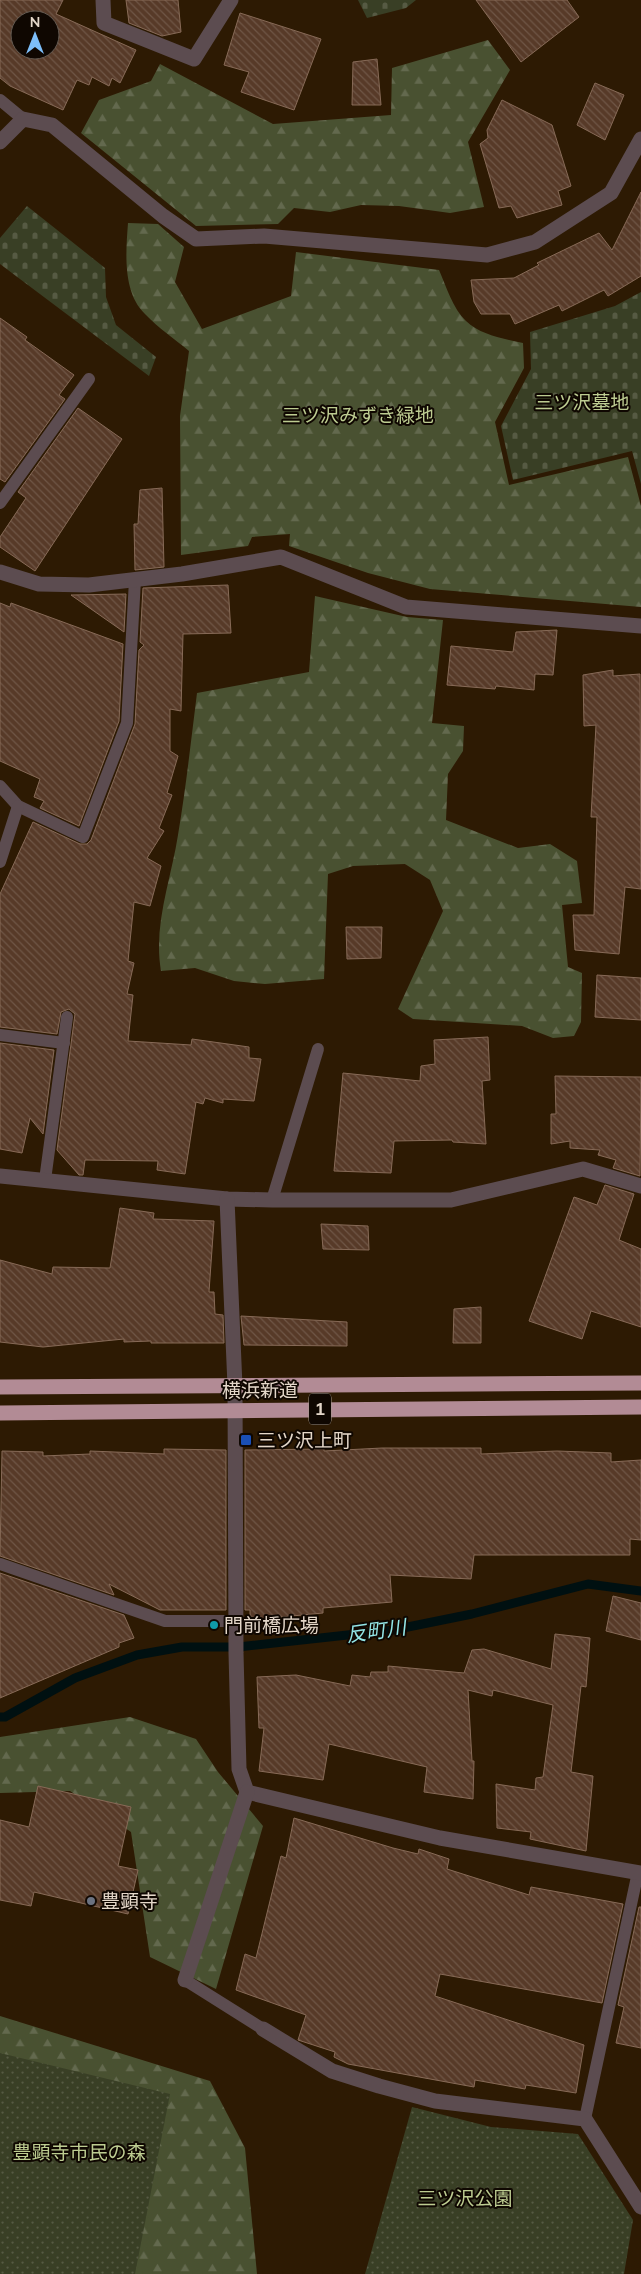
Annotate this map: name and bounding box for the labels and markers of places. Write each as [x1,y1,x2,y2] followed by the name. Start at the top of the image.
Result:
[257,1428,352,1452] place label: 三ツ沢上町
[239,1433,253,1447] marker: 三ツ沢上町
[224,1613,319,1637] place label: 門前橋広場
[208,1619,220,1631] marker: 門前橋広場
[101,1889,158,1913] place label: 豊顕寺
[85,1895,97,1907] marker: 豊顕寺

